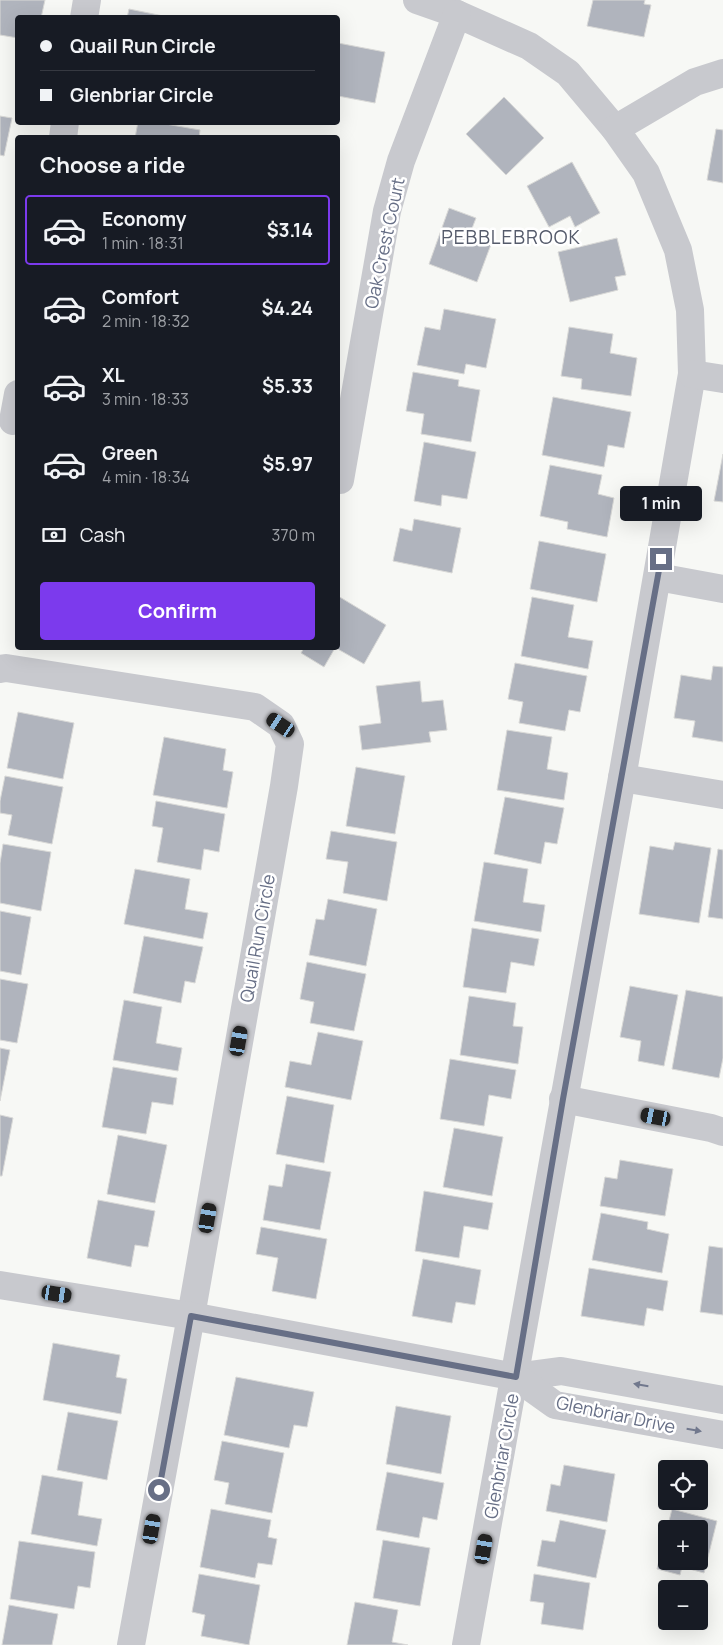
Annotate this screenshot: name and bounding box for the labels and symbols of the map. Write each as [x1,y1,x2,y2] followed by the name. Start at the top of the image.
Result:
[358,175,410,311] street label: Oak Crest Court
[441,224,581,250] district label: PEBBLEBROOK
[620,486,702,522] callout: 1 min
[650,548,672,570] route end
[264,710,297,740] car
[234,872,280,1004] street label: Quail Run Circle
[229,1025,248,1057] car
[639,1107,672,1127] car
[198,1202,217,1234] car
[41,1284,72,1304] car
[632,1381,648,1389] one-way arrow
[554,1390,678,1438] street label: Glenbriar Drive
[478,1391,524,1521] street label: Glenbriar Circle
[686,1426,702,1434] one-way arrow
[148,1479,170,1501] route start
[142,1513,161,1545] car
[474,1533,493,1565] car

